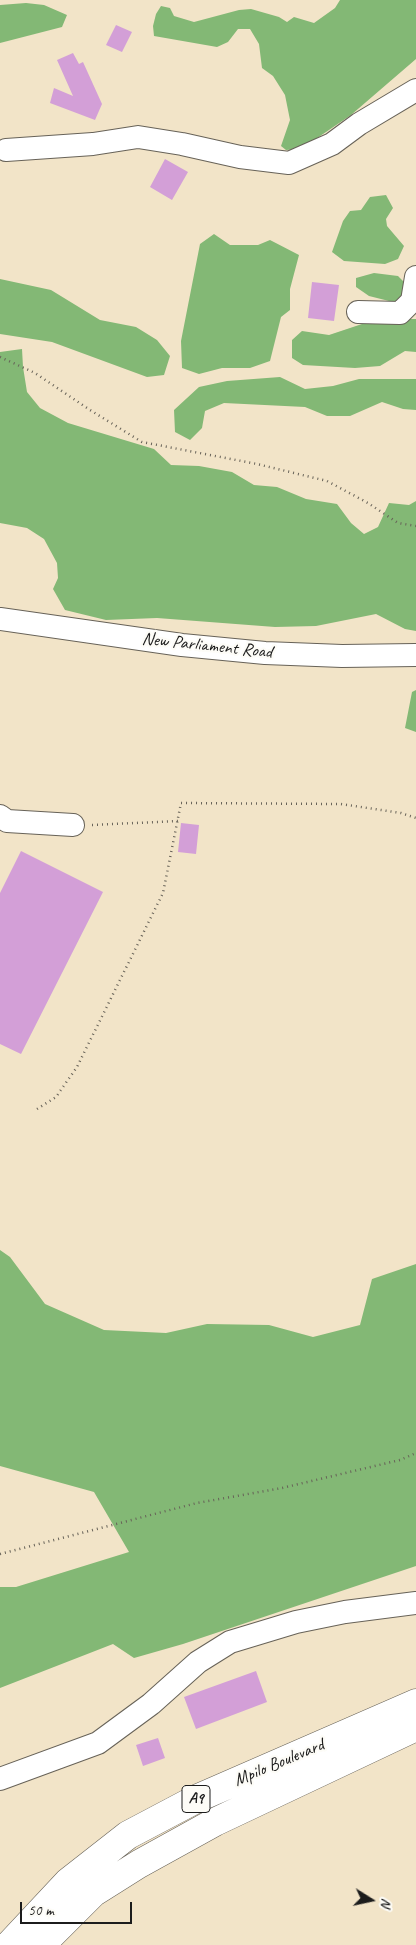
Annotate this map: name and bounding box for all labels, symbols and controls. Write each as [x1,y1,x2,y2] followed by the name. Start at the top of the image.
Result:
[141,628,273,664] street label: New Parliament Road
[231,1734,327,1792] street label: Mpilo Boulevard
[182,1786,210,1812] road number: A9
[346,1875,396,1925] north arrow
[22,1892,135,1924] scale bar
[377,1897,395,1908] text: N
[28,1901,54,1920] text: 50 m

